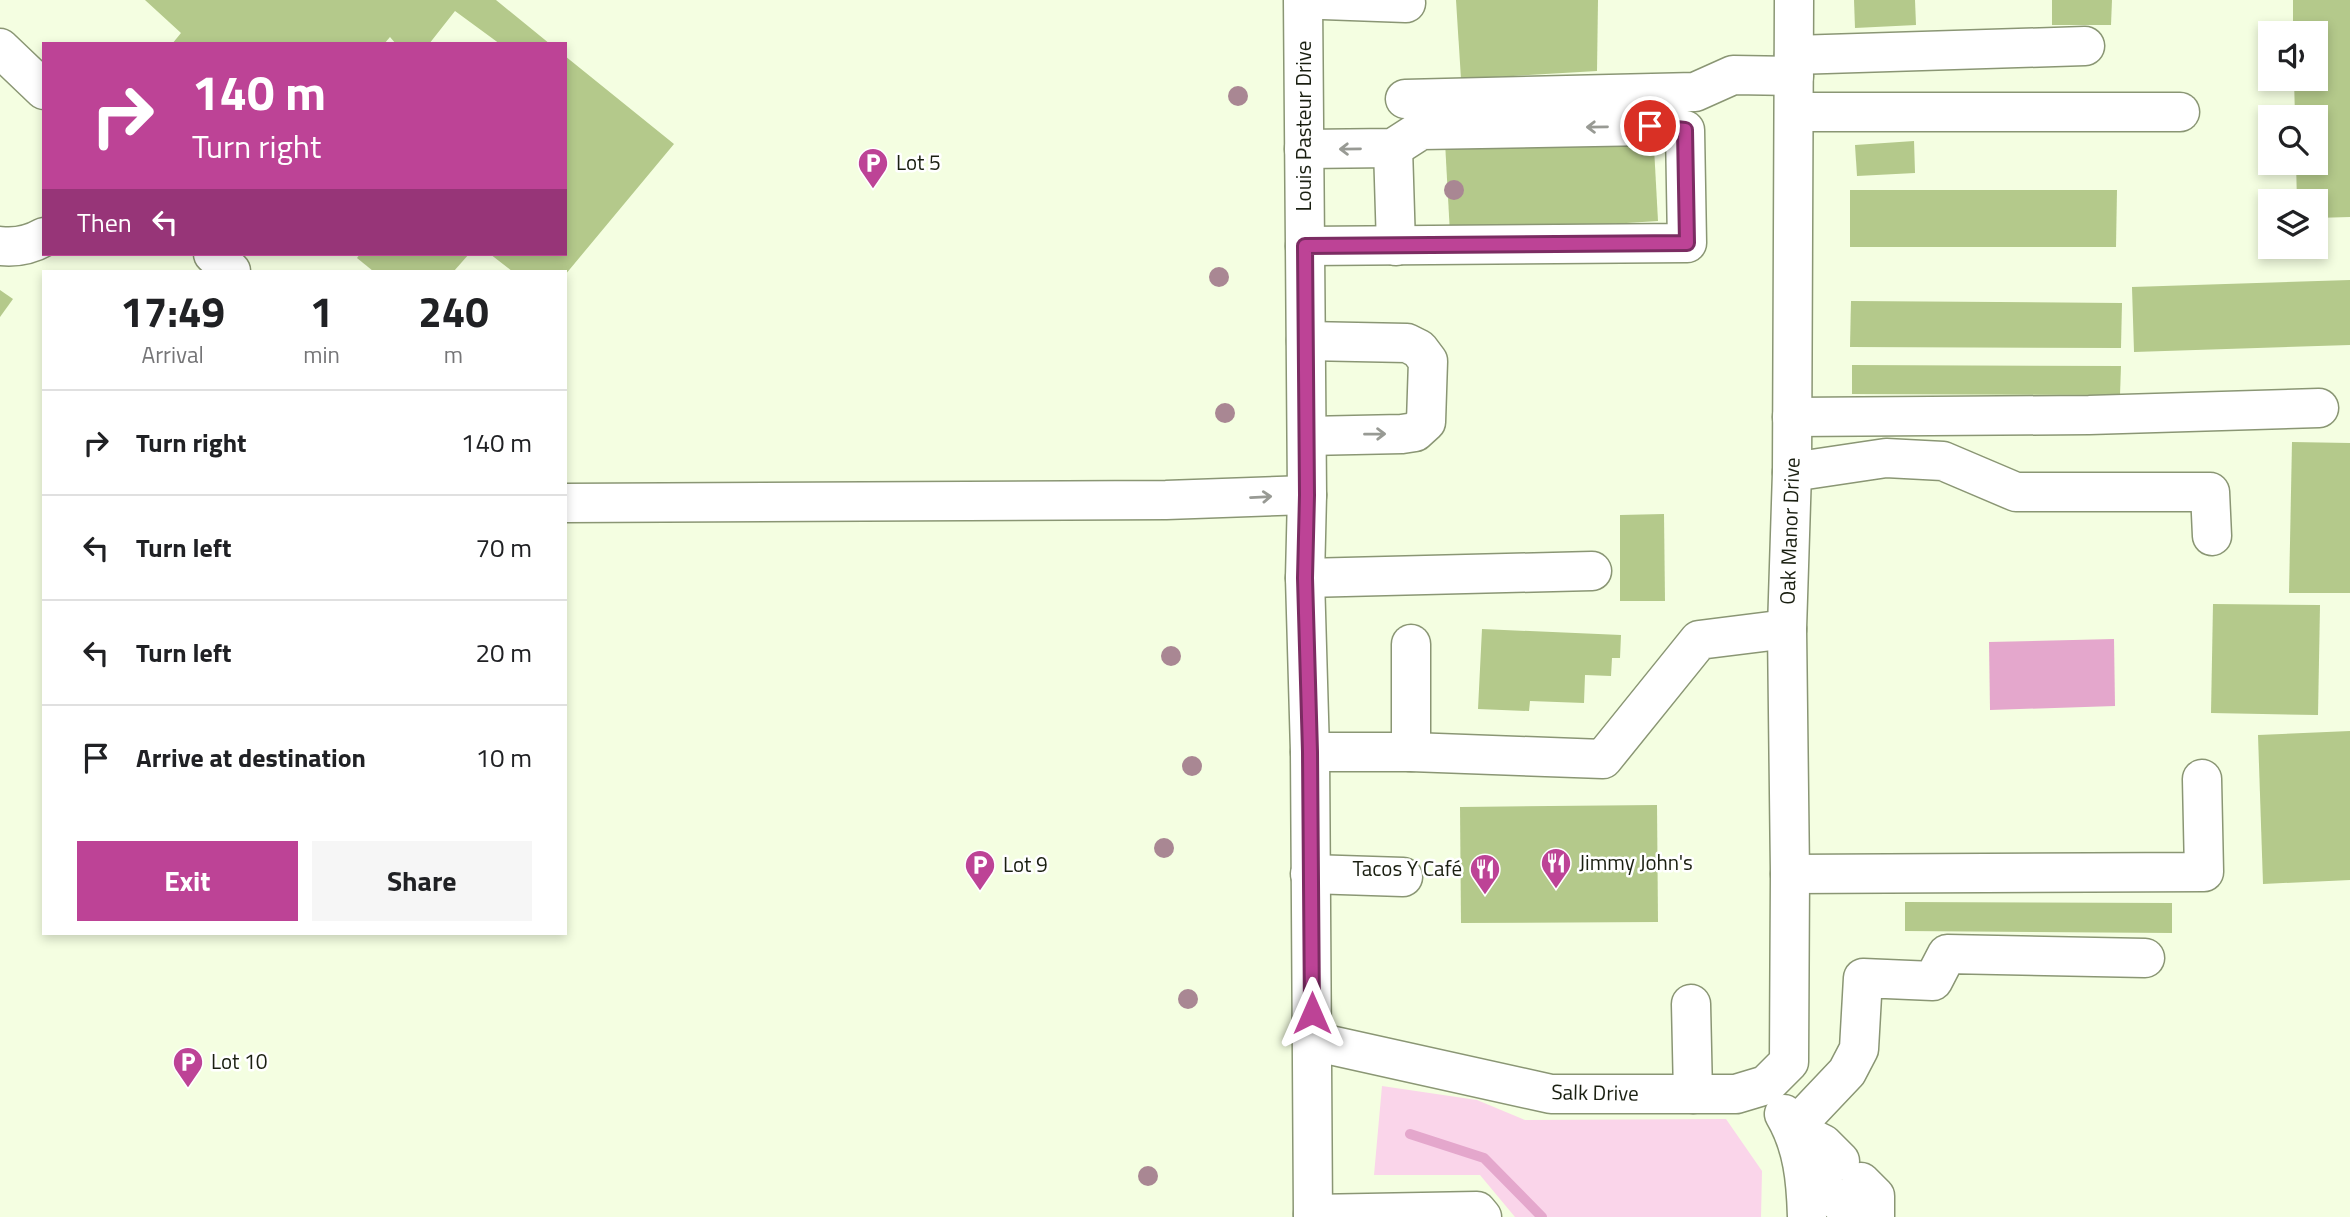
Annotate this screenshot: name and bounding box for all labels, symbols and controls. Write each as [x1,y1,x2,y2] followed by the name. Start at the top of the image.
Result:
[2258,21,2328,259] map controls
[2258,21,2328,91] button: sound
[1287,41,1319,211] street label: Louis Pasteur Drive
[192,54,326,129] text: 140 m
[77,70,168,161] icon: right
[1620,96,1680,156] pin
[2258,105,2328,175] button: search
[1631,107,1669,145] icon: arrive
[1586,120,1609,134] one-way arrow
[192,122,321,170] text: Turn right
[1339,142,1362,156] one-way arrow
[856,146,890,190] parking icon: Lot 5
[896,146,941,178] place label: Lot 5
[2258,189,2328,259] button: layers
[77,203,132,242] text: Then
[146,203,184,241] icon: left
[120,279,225,343] text: 17:49
[310,279,333,343] text: 1
[418,279,489,343] text: 240
[141,337,204,372] text: Arrival
[303,337,340,372] text: min
[444,337,463,372] text: m
[136,423,247,462] text: Turn right
[461,423,532,462] text: 140 m
[77,424,115,462] icon: right
[1363,428,1386,441] one-way arrow
[1770,457,1808,605] street label: Oak Manor Drive
[1249,491,1272,504] one-way arrow
[136,528,231,567] text: Turn left
[475,528,532,567] text: 70 m
[77,529,115,567] icon: left
[136,633,231,672] text: Turn left
[475,633,532,672] text: 20 m
[77,634,115,672] icon: left
[136,738,366,777] text: Arrive at destination
[475,738,532,777] text: 10 m
[77,739,115,777] icon: arrive
[77,841,298,921] button: Exit
[312,841,532,921] button: Share
[1539,846,1573,890] restaurant icon: Jimmy John's
[1579,846,1693,878] place label: Jimmy John's
[963,848,997,892] parking icon: Lot 9
[1003,848,1048,880] place label: Lot 9
[1353,852,1462,884] place label: Tacos Y Café
[1468,852,1502,896] restaurant icon: Tacos Y Café
[1275,976,1349,1050] position arrow
[171,1045,205,1089] parking icon: Lot 10
[211,1045,267,1077] place label: Lot 10
[1551,1075,1639,1109] street label: Salk Drive

